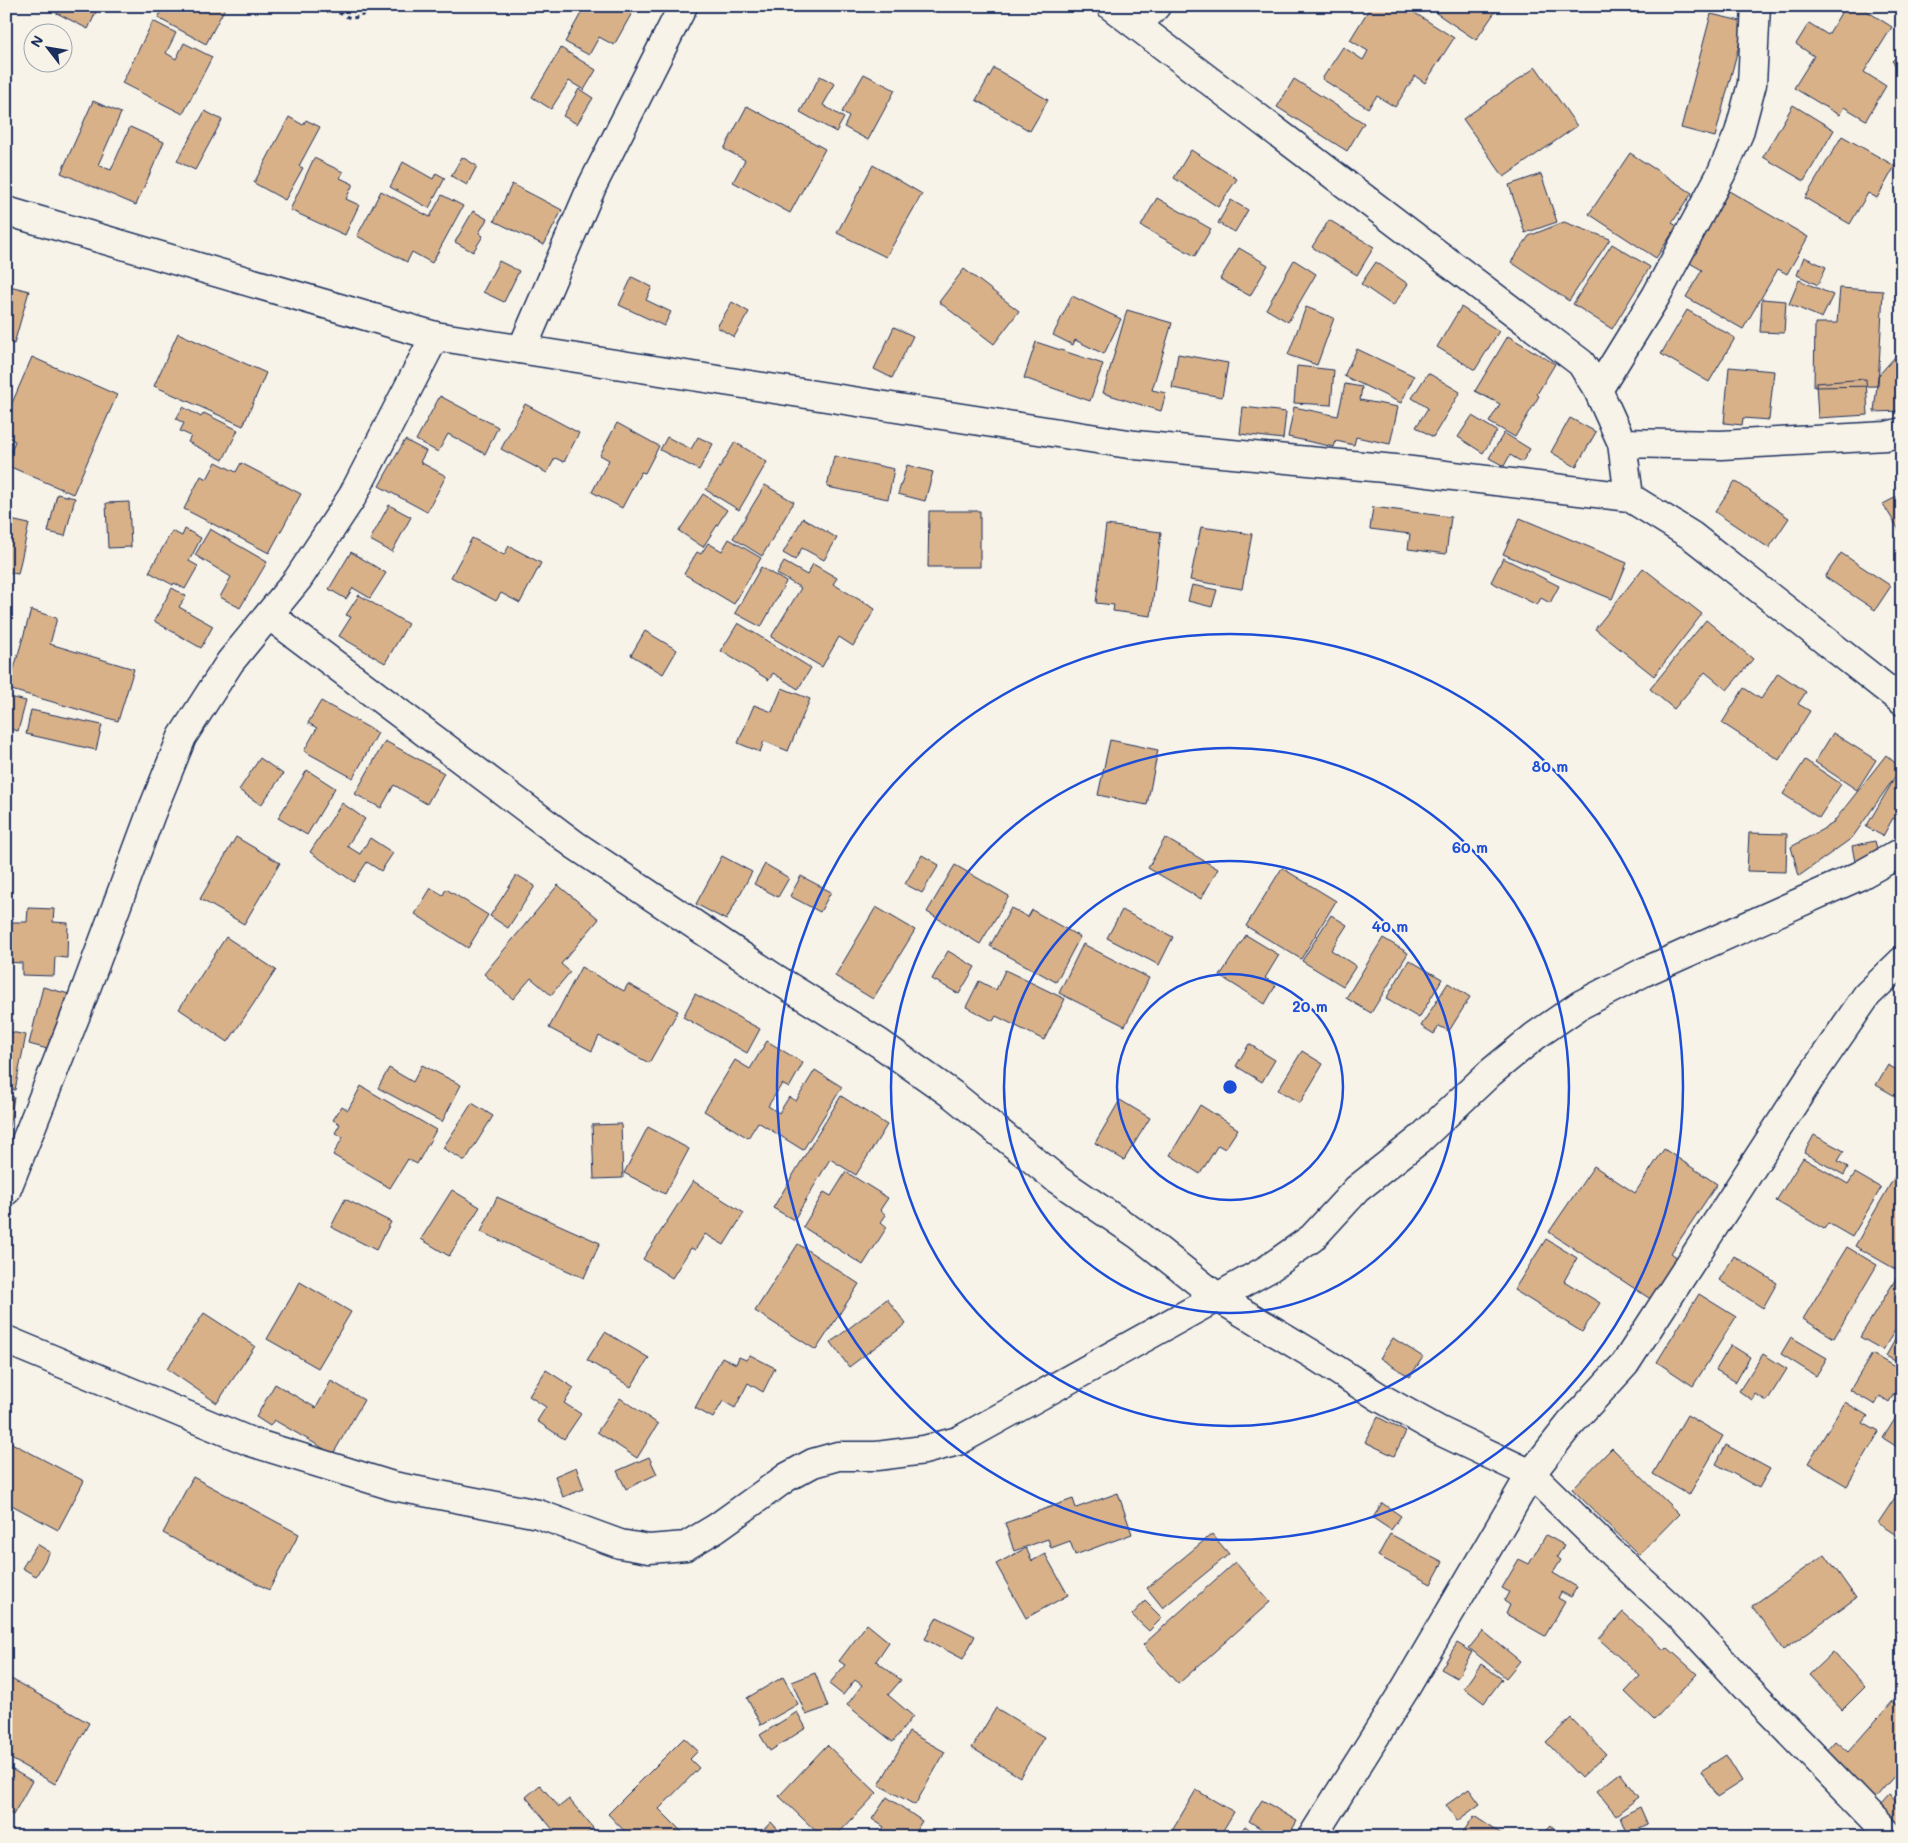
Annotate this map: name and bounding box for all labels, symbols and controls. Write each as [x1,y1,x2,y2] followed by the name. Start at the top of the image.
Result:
[22,22,72,72] north arrow
[26,32,47,51] text: N
[1532,756,1568,776] text: 80 m
[1452,837,1488,857] text: 60 m
[1372,916,1408,936] text: 40 m
[1292,996,1328,1016] text: 20 m
[1221,1078,1239,1096] centre of rings

